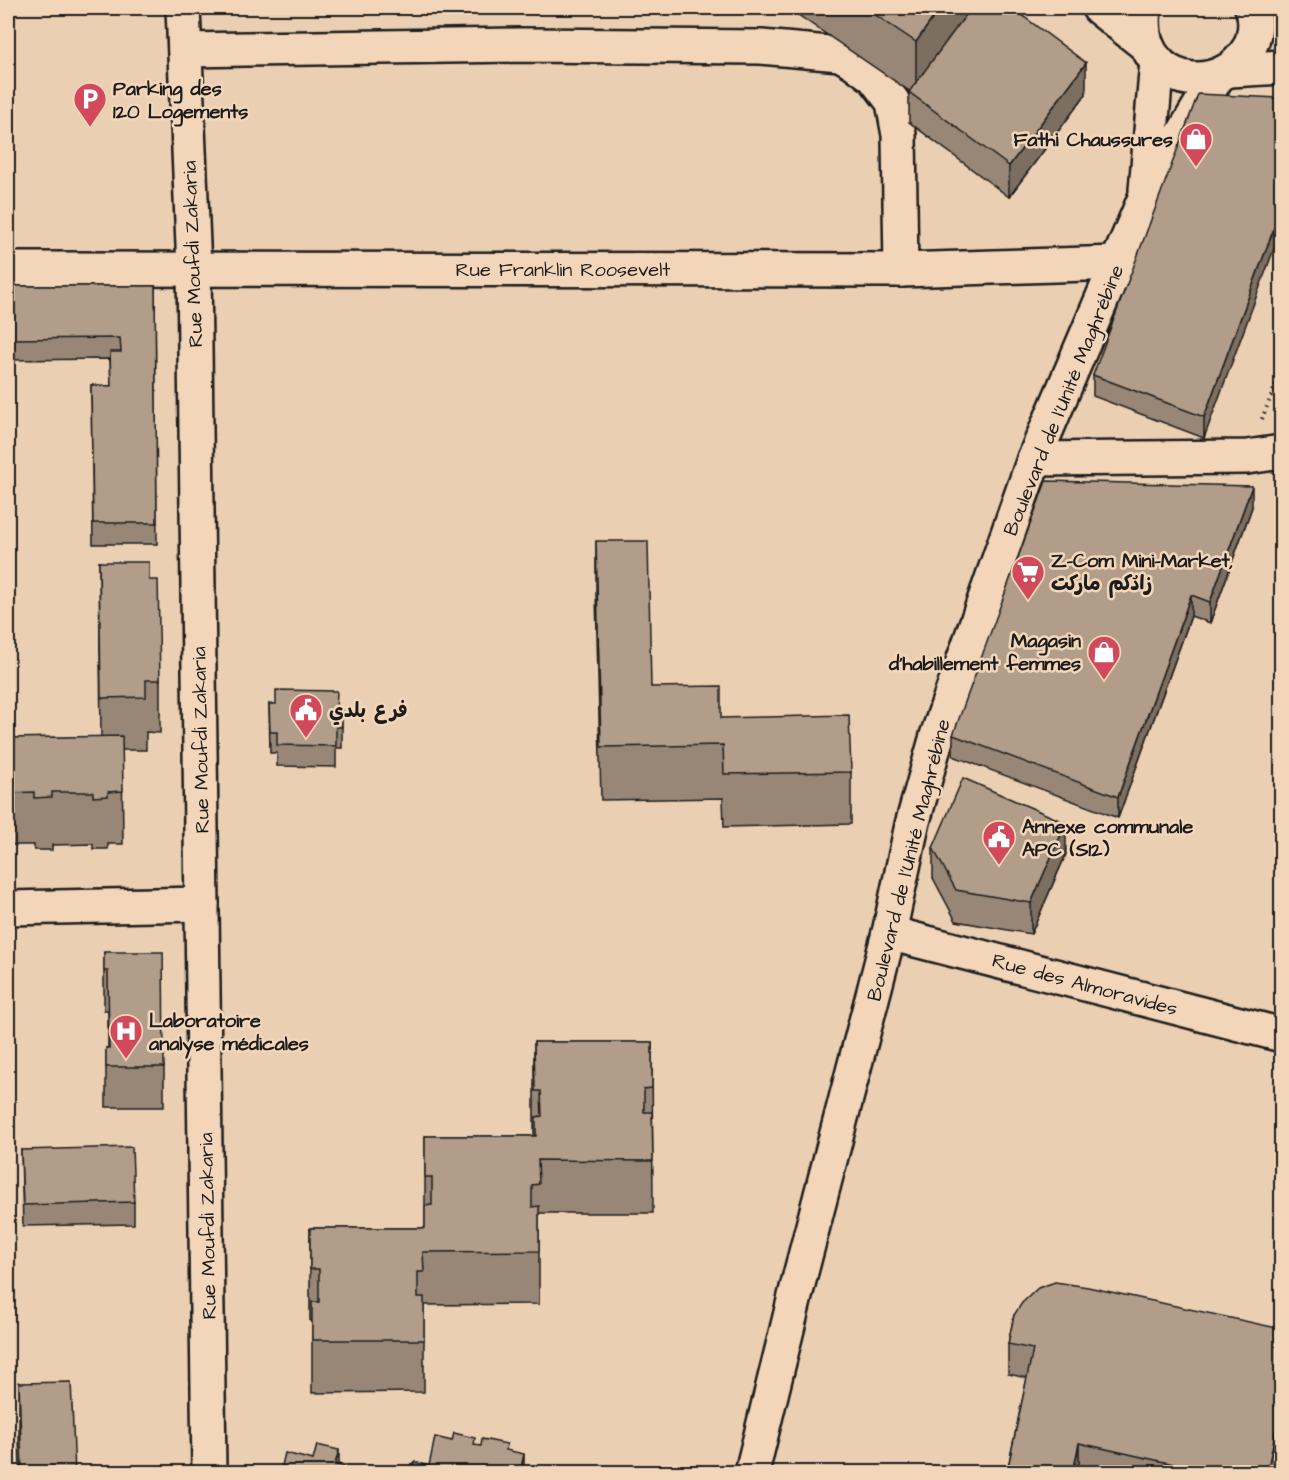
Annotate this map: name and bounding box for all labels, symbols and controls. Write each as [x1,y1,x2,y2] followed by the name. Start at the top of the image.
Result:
[113,75,248,127] place label: Parking des 120 Logements
[72,81,108,128] parking icon: Parking des 120 Logements
[1178,121,1214,168] shop icon: Fathi Chaussures
[1013,126,1173,154] place label: Fathi Chaussures
[176,160,210,348] street label: Rue Moufdi Zakaria
[456,256,670,284] street label: Rue Franklin Roosevelt
[997,261,1132,540] street label: Boulevard de l'Unité Maghrébine
[1051,547,1233,598] place label: Z-Com Mini-Market, زادُكم ماركت
[1010,554,1046,601] supermarket icon: Z-Com Mini-Market, زادُكم ماركت
[888,627,1081,678] place label: Magasin d'habillement femmes
[1086,634,1122,681] shop icon: Magasin d'habillement femmes
[185,646,217,834] street label: Rue Moufdi Zakaria
[288,692,324,739] public building icon: فرع بلدي
[329,697,408,726] place label: فرع بلدي
[860,716,959,1005] street label: Boulevard de l'Unité Maghrébine
[1022,813,1193,864] place label: Annexe communale APC (S12)
[981,819,1017,866] public building icon: Annexe communale APC (S12)
[989,947,1181,1023] street label: Rue des Almoravides
[148,1007,309,1059] place label: Laboratoire analyse médicales
[108,1013,144,1060] hospital icon: Laboratoire analyse médicales
[192,1132,224,1320] street label: Rue Moufdi Zakaria

